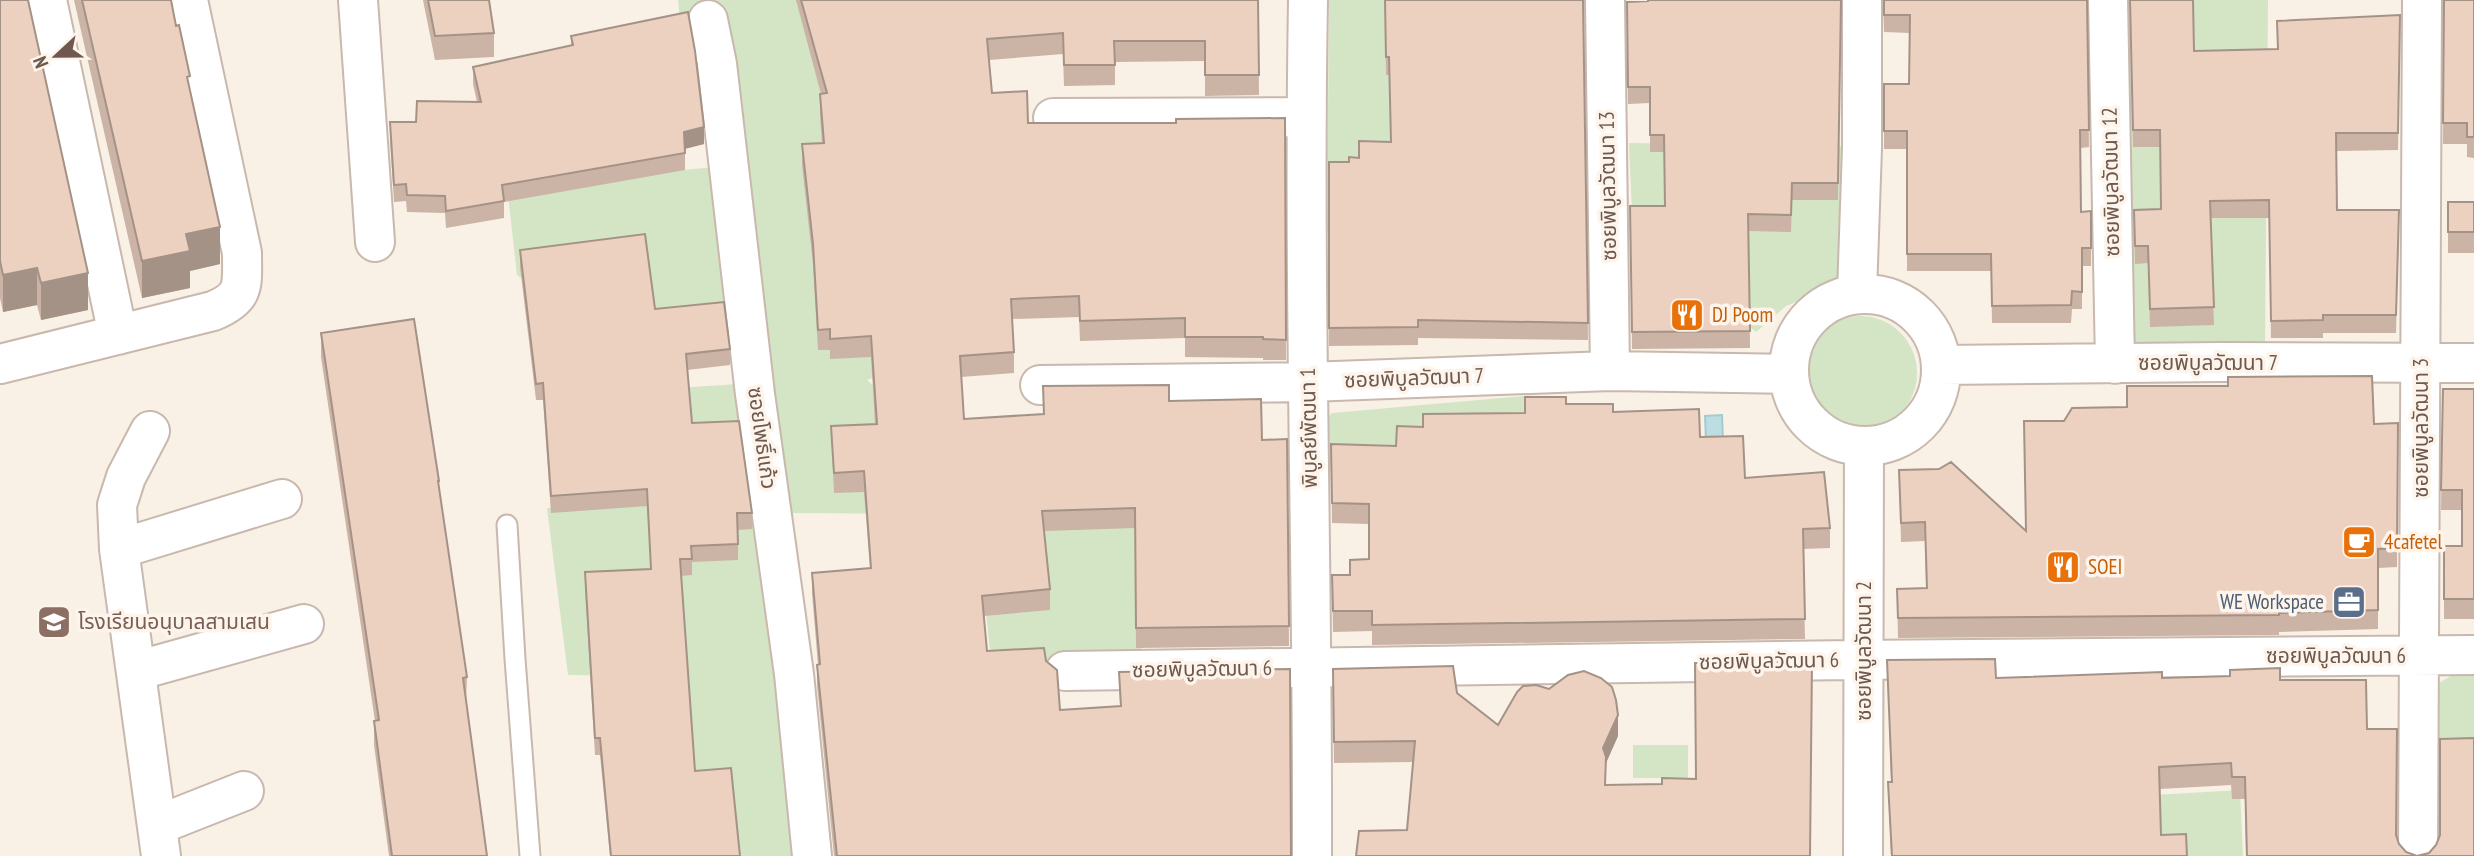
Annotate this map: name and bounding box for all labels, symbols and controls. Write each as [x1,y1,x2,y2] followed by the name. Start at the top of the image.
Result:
[21,21,91,91] north arrow
[27,53,53,72] text: N
[2096,107,2125,257] street label: ซอยพิบูลวัฒนา 12
[1593,111,1622,261] street label: ซอยพิบูลวัฒนา 13
[1668,296,1706,334] restaurant icon: DJ Poom
[1712,301,1773,328] place label: DJ Poom
[2138,349,2278,376] street label: ซอยพิบูลวัฒนา 7
[2407,358,2434,498] street label: ซอยพิบูลวัฒนา 3
[1344,362,1484,393] street label: ซอยพิบูลวัฒนา 7
[1294,367,1323,489] street label: พิบูลย์พัฒนา 1
[742,385,783,491] street label: ซอยโพธิ์แก้ว
[2340,523,2378,561] cafe icon: 4cafetel
[2384,528,2443,555] place label: 4cafetel
[2044,548,2082,586] restaurant icon: SOEI
[2088,553,2122,580] place label: SOEI
[1850,581,1877,721] street label: ซอยพิบูลวัฒนา 2
[2330,583,2368,621] office icon: WE Workspace
[2220,588,2324,615] place label: WE Workspace
[35,603,73,641] school or university icon: โรงเรียนอนุบาลสามเสน
[78,608,270,635] place label: โรงเรียนอนุบาลสามเสน
[2266,642,2406,669] street label: ซอยพิบูลวัฒนา 6
[1699,646,1839,675] street label: ซอยพิบูลวัฒนา 6
[1132,654,1272,683] street label: ซอยพิบูลวัฒนา 6

